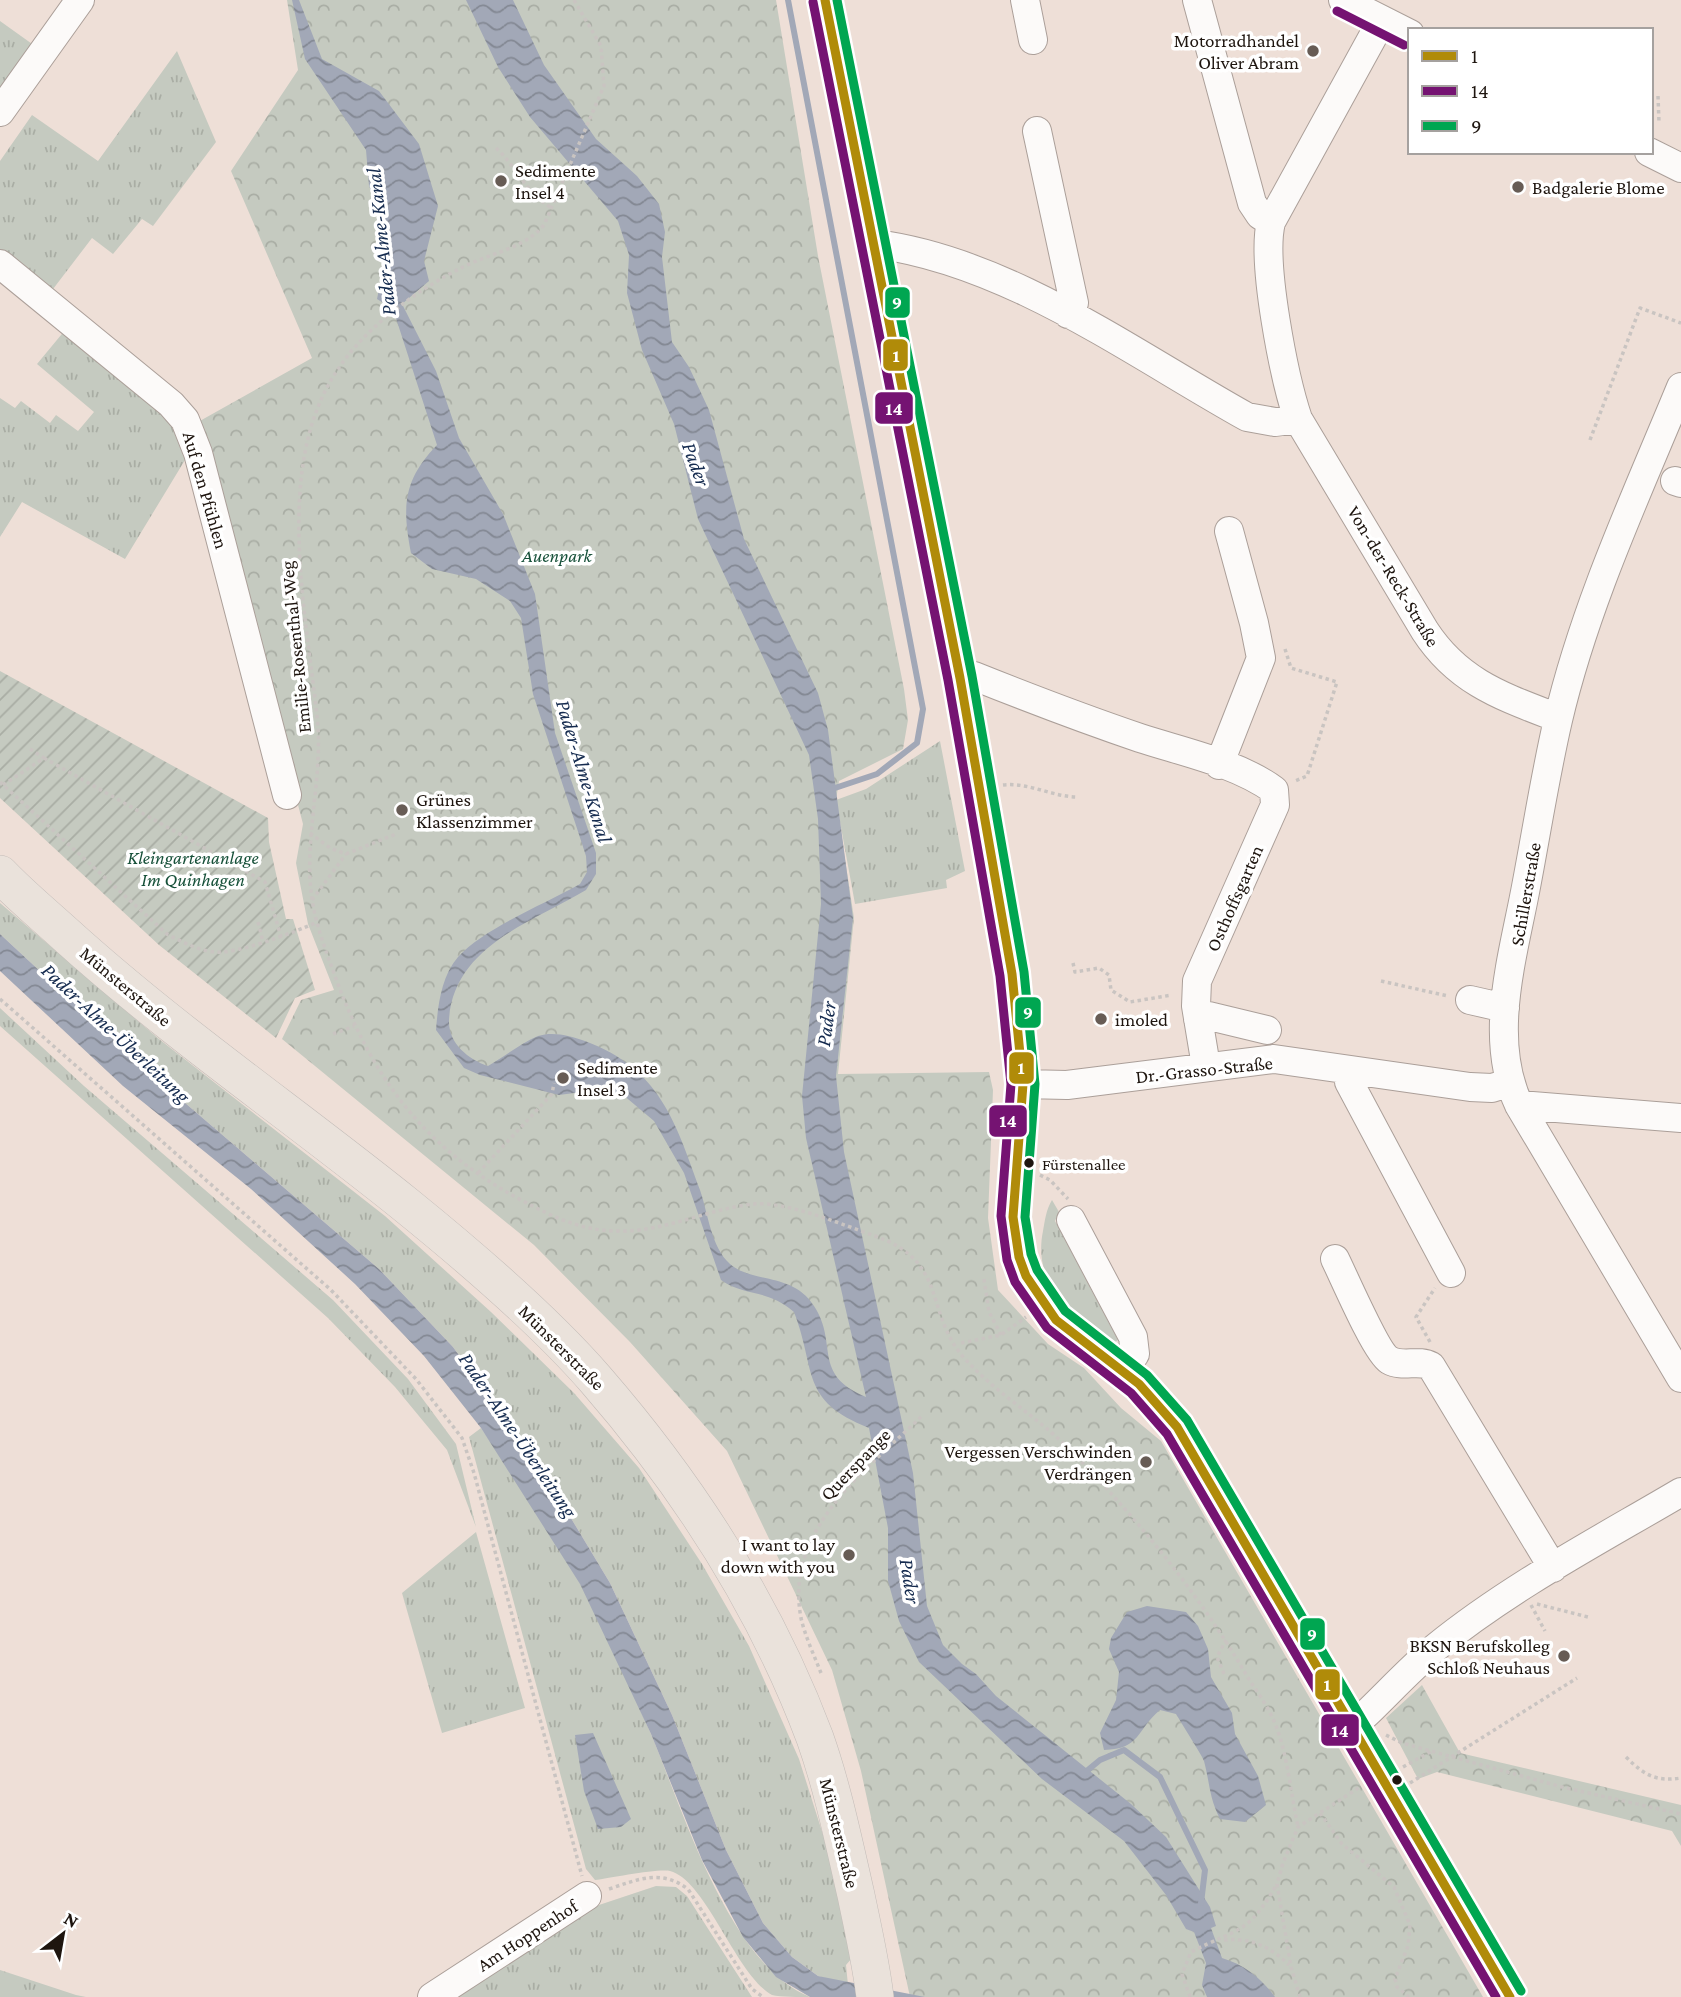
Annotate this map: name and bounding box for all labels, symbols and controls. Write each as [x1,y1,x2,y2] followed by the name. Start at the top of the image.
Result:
[1408,28,1653,154] legend
[1174,30,1299,73] place label: Motorradhandel Oliver Abram
[1305,43,1321,59] marker: Motorradhandel Oliver Abram
[1471,44,1478,68] text: 1
[1471,79,1489,103] text: 14
[1471,114,1482,138] text: 9
[515,160,596,203] place label: Sedimente Insel 4
[361,166,401,317] water label: Pader-Alme-Kanal
[493,173,509,189] marker: Sedimente Insel 4
[1532,177,1664,198] place label: Badgalerie Blome
[1510,179,1526,195] marker: Badgalerie Blome
[884,286,911,319] line badge: 9
[892,292,902,313] text: 9
[882,338,909,372] line badge: 1
[892,345,900,366] text: 1
[874,391,914,425] line badge: 14
[885,398,903,419] text: 14
[179,429,232,551] street label: Auf den Pfühlen
[677,439,715,490] water label: Pader
[1343,502,1444,650] street label: Von-der-Reck-Straße
[521,545,593,566] park label: Auenpark
[276,560,315,734] street label: Emilie-Rosenthal-Weg
[551,697,617,846] water label: Pader-Alme-Kanal
[416,789,533,832] place label: Grünes Klassenzimmer
[394,802,410,818] marker: Grünes Klassenzimmer
[1506,841,1545,947] street label: Schillerstraße
[1202,842,1267,955] street label: Osthoffsgarten
[127,847,259,890] park label: Kleingartenanlage Im Quinhagen
[76,942,176,1031] street label: Münsterstraße
[37,958,196,1108] water label: Pader-Alme-Überleitung
[1014,996,1042,1029] line badge: 9
[811,999,841,1048] water label: Pader
[1023,1002,1033,1023] text: 9
[1115,1009,1168,1030] place label: imoled
[1093,1011,1109,1027] marker: imoled
[1008,1051,1035,1085] line badge: 1
[1134,1052,1274,1087] street label: Dr.-Grasso-Straße
[577,1057,658,1100] place label: Sedimente Insel 3
[1017,1057,1025,1078] text: 1
[555,1070,571,1086] marker: Sedimente Insel 3
[988,1104,1028,1138] line badge: 14
[999,1110,1017,1131] text: 14
[1042,1155,1126,1174] place label: Fürstenallee
[1022,1156,1036,1170] marker: Fürstenallee
[514,1300,609,1395] street label: Münsterstraße
[454,1348,583,1523] water label: Pader-Alme-Überleitung
[816,1424,895,1505] street label: Querspange
[945,1441,1132,1484] place label: Vergessen Verschwinden Verdrängen
[1138,1454,1154,1470] marker: Vergessen Verschwinden Verdrängen
[721,1534,835,1577] place label: I want to lay down with you
[841,1547,857,1563] marker: I want to lay down with you
[895,1557,925,1606] water label: Pader
[1299,1617,1326,1651] line badge: 9
[1307,1624,1317,1645] text: 9
[1409,1635,1550,1678] place label: BKSN Berufskolleg Schloß Neuhaus
[1556,1648,1572,1664] marker: BKSN Berufskolleg Schloß Neuhaus
[1314,1668,1341,1701] line badge: 1
[1323,1674,1331,1695] text: 1
[1320,1713,1360,1747] line badge: 14
[1331,1720,1349,1741] text: 14
[1390,1773,1404,1787] unlabelled marker
[816,1776,863,1890] street label: Münsterstraße
[473,1894,582,1976] street label: Am Hoppenhof
[28,1899,98,1969] north arrow
[61,1908,82,1932] text: N

